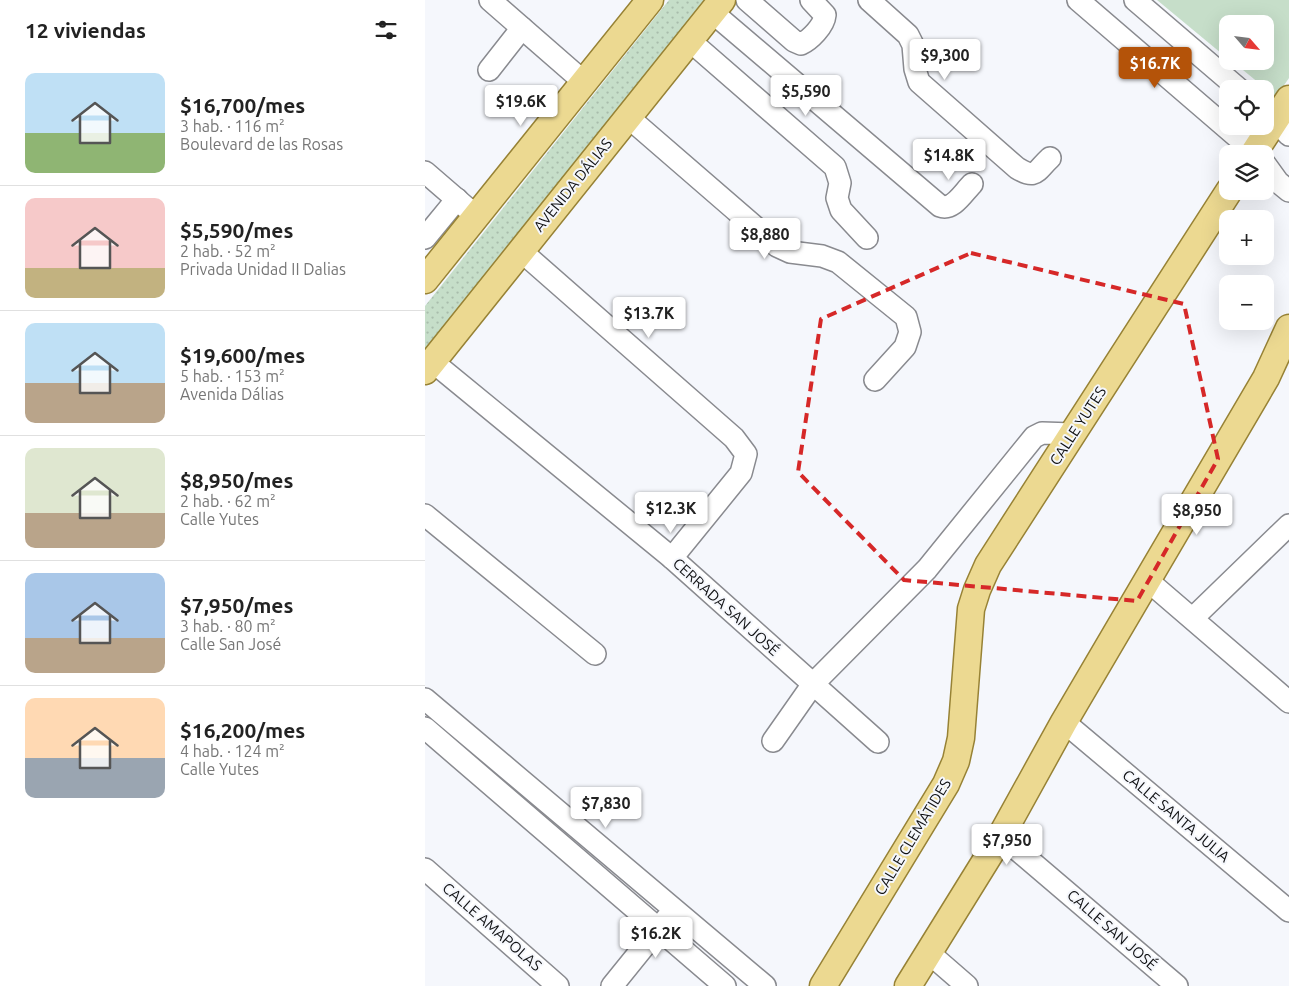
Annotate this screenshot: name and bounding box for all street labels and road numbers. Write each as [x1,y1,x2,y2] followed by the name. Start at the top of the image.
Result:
[530,135,615,235] street label: AVENIDA DÁLIAS
[1046,383,1109,468] street label: CALLE YUTES
[670,554,783,659] street label: CERRADA SAN JOSÉ
[1119,766,1233,865] street label: CALLE SANTA JULIA
[871,775,954,898] street label: CALLE CLEMÁTIDES
[439,879,545,974] street label: CALLE AMAPOLAS
[1064,886,1161,973] street label: CALLE SAN JOSÉ

